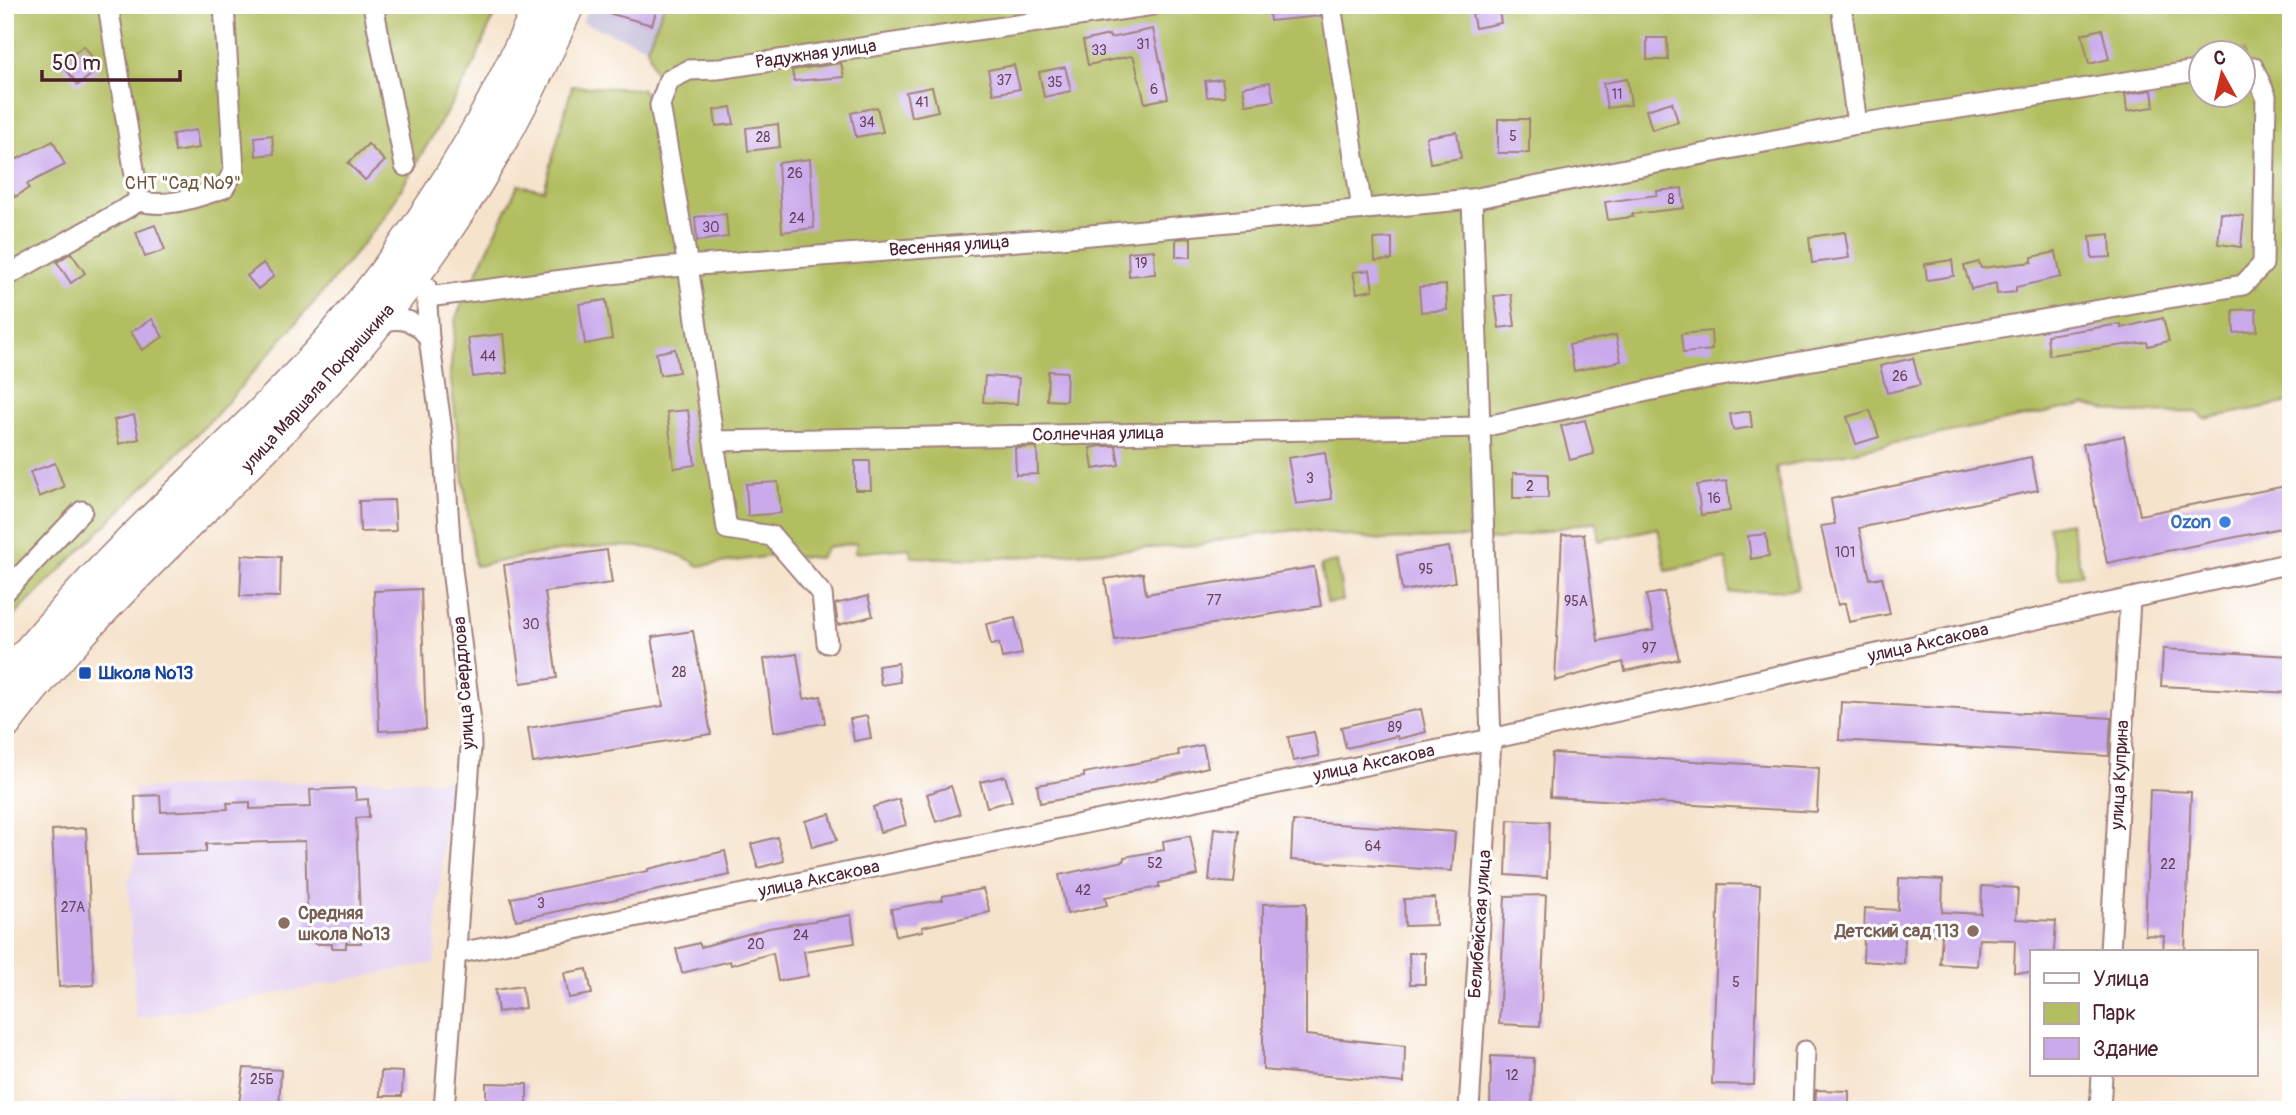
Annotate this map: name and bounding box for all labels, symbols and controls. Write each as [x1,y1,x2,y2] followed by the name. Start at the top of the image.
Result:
[754,34,878,74] street label: Радужная улица
[1136,36,1150,53] house number: 31
[42,38,180,82] scale bar
[2188,38,2258,108] north arrow
[1091,42,1107,59] house number: 33
[2212,45,2228,71] text: С
[52,50,101,77] text: 50 m
[996,72,1012,89] house number: 37
[1047,74,1063,91] house number: 35
[1150,81,1158,98] house number: 6
[1612,86,1622,103] house number: 11
[915,94,929,111] house number: 41
[859,114,875,131] house number: 34
[1509,128,1517,145] house number: 5
[756,129,770,146] house number: 28
[787,165,803,182] house number: 26
[125,172,241,195] park label: СНТ "Сад №9"
[1667,191,1675,208] house number: 8
[789,210,805,227] house number: 24
[702,219,720,236] house number: 30
[888,230,1010,262] street label: Весенняя улица
[1135,255,1147,272] house number: 19
[236,299,400,478] street label: улица Маршала Покрышкина
[480,348,496,365] house number: 44
[1892,368,1908,385] house number: 26
[1032,421,1164,447] street label: Солнечная улица
[1306,470,1314,487] house number: 3
[1526,478,1534,495] house number: 2
[1707,490,1721,507] house number: 16
[2171,511,2211,534] place label: Ozon
[2217,514,2233,530] marker: Ozon
[1835,544,1855,561] house number: 101
[1419,561,1433,578] house number: 95
[1207,592,1222,609] house number: 77
[1564,593,1588,610] house number: 95А
[448,616,480,751] street label: улица Свердлова
[522,616,540,633] house number: 30
[1864,618,1991,668] street label: улица Аксакова
[1642,640,1657,657] house number: 97
[98,662,193,685] place label: Школа №13
[672,664,686,681] house number: 28
[77,665,93,681] marker: Школа №13
[1388,719,1402,736] house number: 89
[2106,720,2134,831] street label: улица Куприна
[1310,739,1437,787] street label: улица Аксакова
[1365,838,1381,855] house number: 64
[1463,849,1497,999] street label: Белибейская улица
[755,855,882,903] street label: улица Аксакова
[1147,855,1163,872] house number: 52
[2160,856,2176,873] house number: 22
[1075,882,1091,899] house number: 42
[537,895,545,912] house number: 3
[61,899,85,916] house number: 27А
[298,902,390,946] place label: Средняя школа №13
[276,915,292,931] marker: Средняя школа №13
[1834,920,1959,943] place label: Детский сад 113
[1965,923,1981,939] marker: Детский сад 113
[793,927,809,944] house number: 24
[747,936,765,953] house number: 20
[2030,950,2258,1076] legend
[2093,966,2149,993] text: Улица
[1732,974,1740,991] house number: 5
[2093,1000,2136,1027] text: Парк
[2093,1036,2159,1063] text: Здание
[1505,1067,1519,1084] house number: 12
[250,1071,274,1088] house number: 25Б

